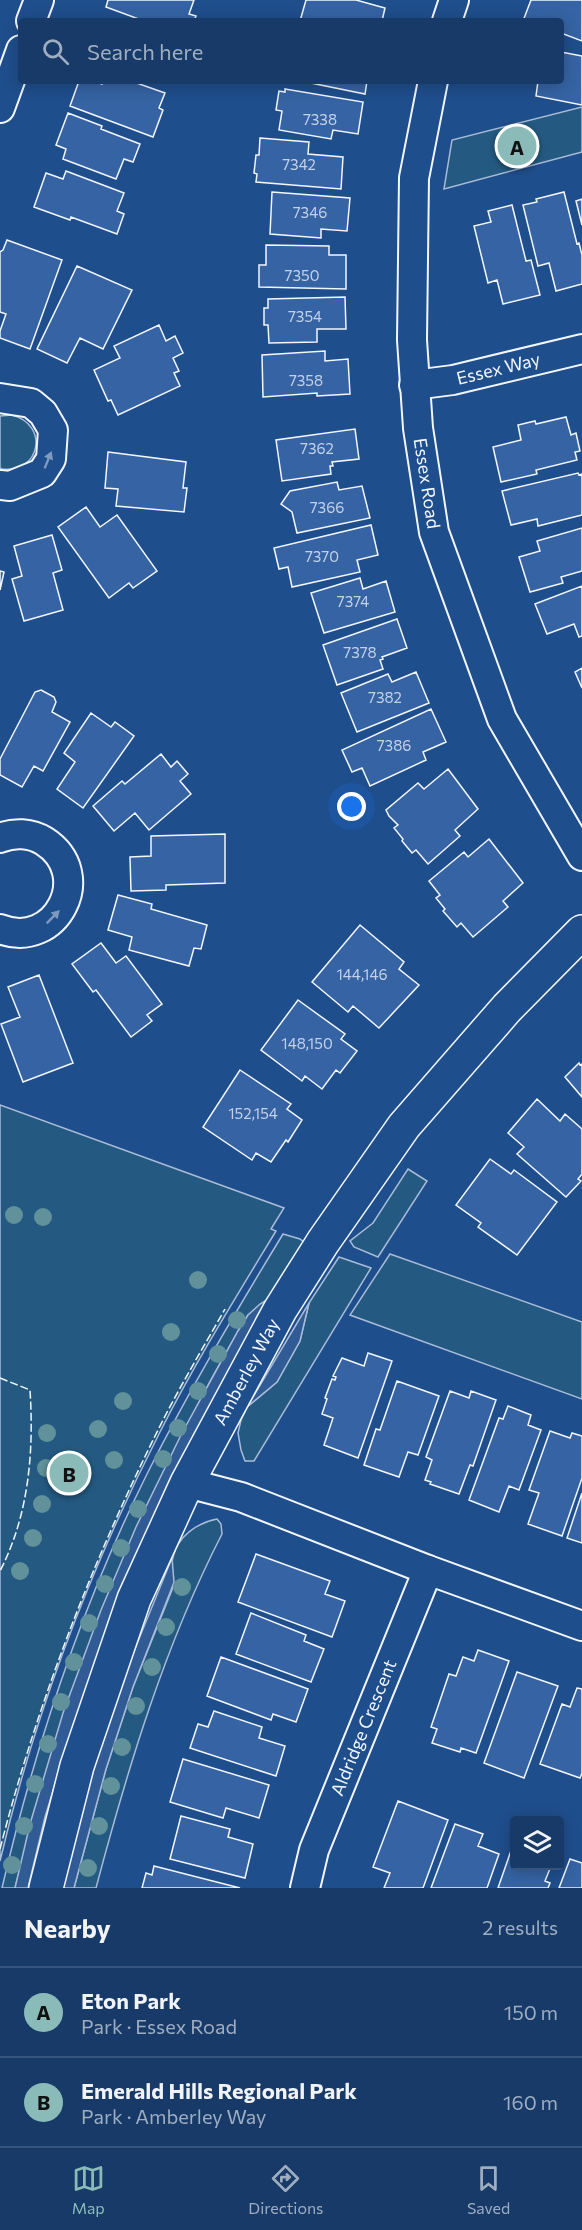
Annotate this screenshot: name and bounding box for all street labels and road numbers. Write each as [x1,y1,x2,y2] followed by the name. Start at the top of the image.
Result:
[454,347,542,389] street label: Essex Way
[410,436,445,530] street label: Essex Road
[208,1314,283,1429] street label: Amberley Way
[325,1656,400,1799] street label: Aldridge Crescent

